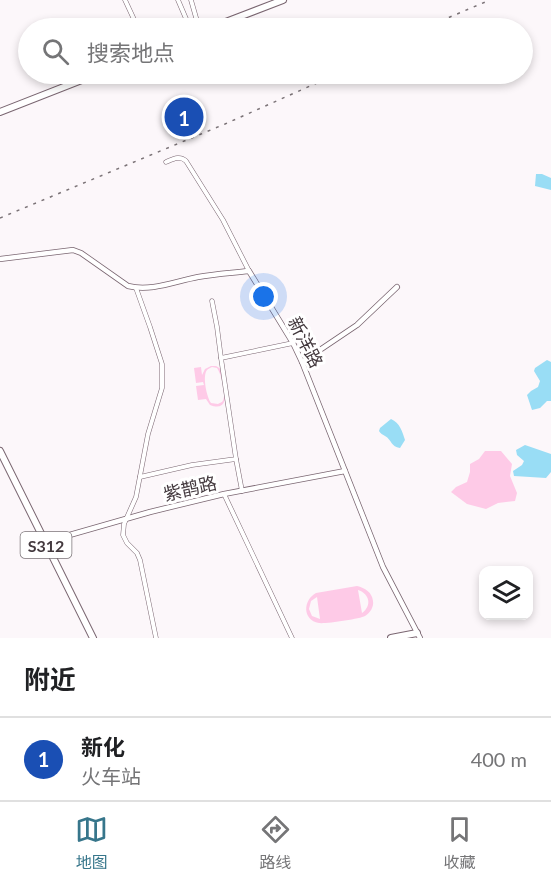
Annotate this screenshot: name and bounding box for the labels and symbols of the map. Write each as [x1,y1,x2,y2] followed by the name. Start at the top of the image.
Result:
[164,94,204,140] pin: 1
[249,282,278,311] your location
[284,313,328,371] street label: 新洋路
[161,471,219,505] street label: 紫鹊路
[20,532,72,558] road number: S312

